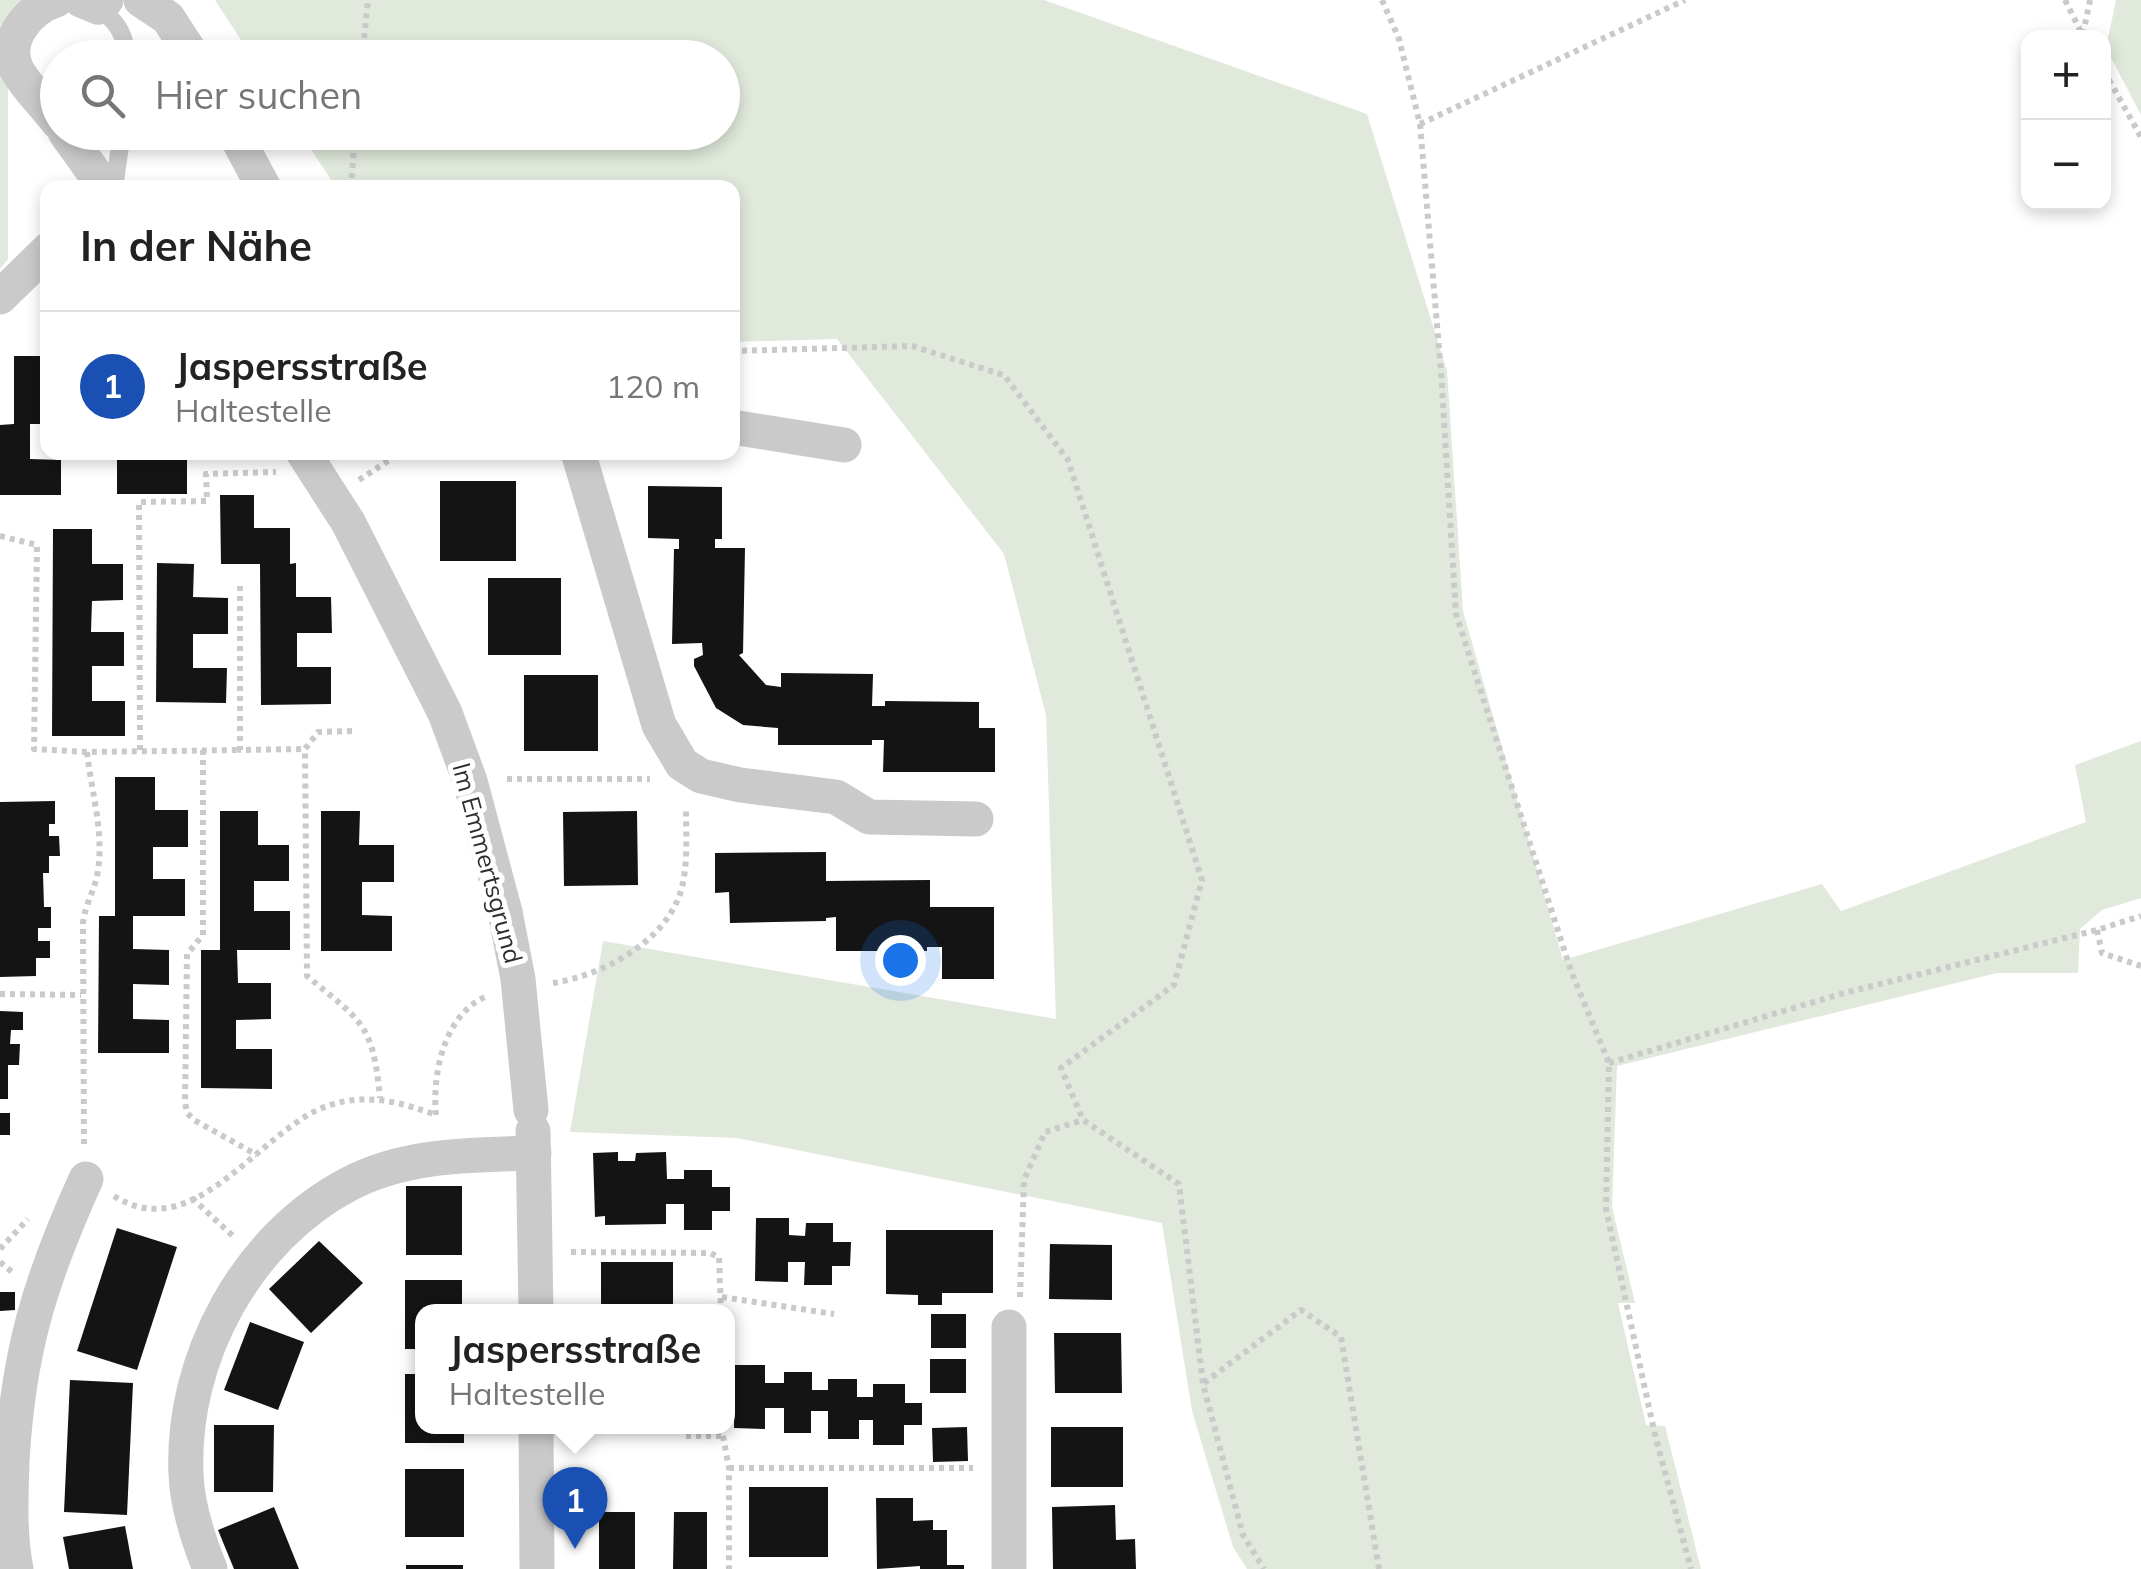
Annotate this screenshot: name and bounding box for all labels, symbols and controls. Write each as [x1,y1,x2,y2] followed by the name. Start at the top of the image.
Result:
[2021,30,2111,210] map controls
[2021,30,2111,120] button: +
[40,40,740,150] search box
[75,68,130,123] icon: search
[155,71,362,119] text: Hier suchen
[2021,120,2111,210] button: −
[80,219,312,272] text: In der Nähe
[175,342,428,390] text: Jaspersstraße
[103,366,122,406] text: 1
[606,366,700,406] text: 120 m
[175,390,332,430] text: Haltestelle
[446,759,530,967] street label: Im Emmertsgrund
[875,935,926,986] your location
[415,1304,735,1434] popup
[449,1325,701,1373] text: Jaspersstraße
[449,1373,605,1413] text: Haltestelle
[542,1466,608,1549] pin: 1

